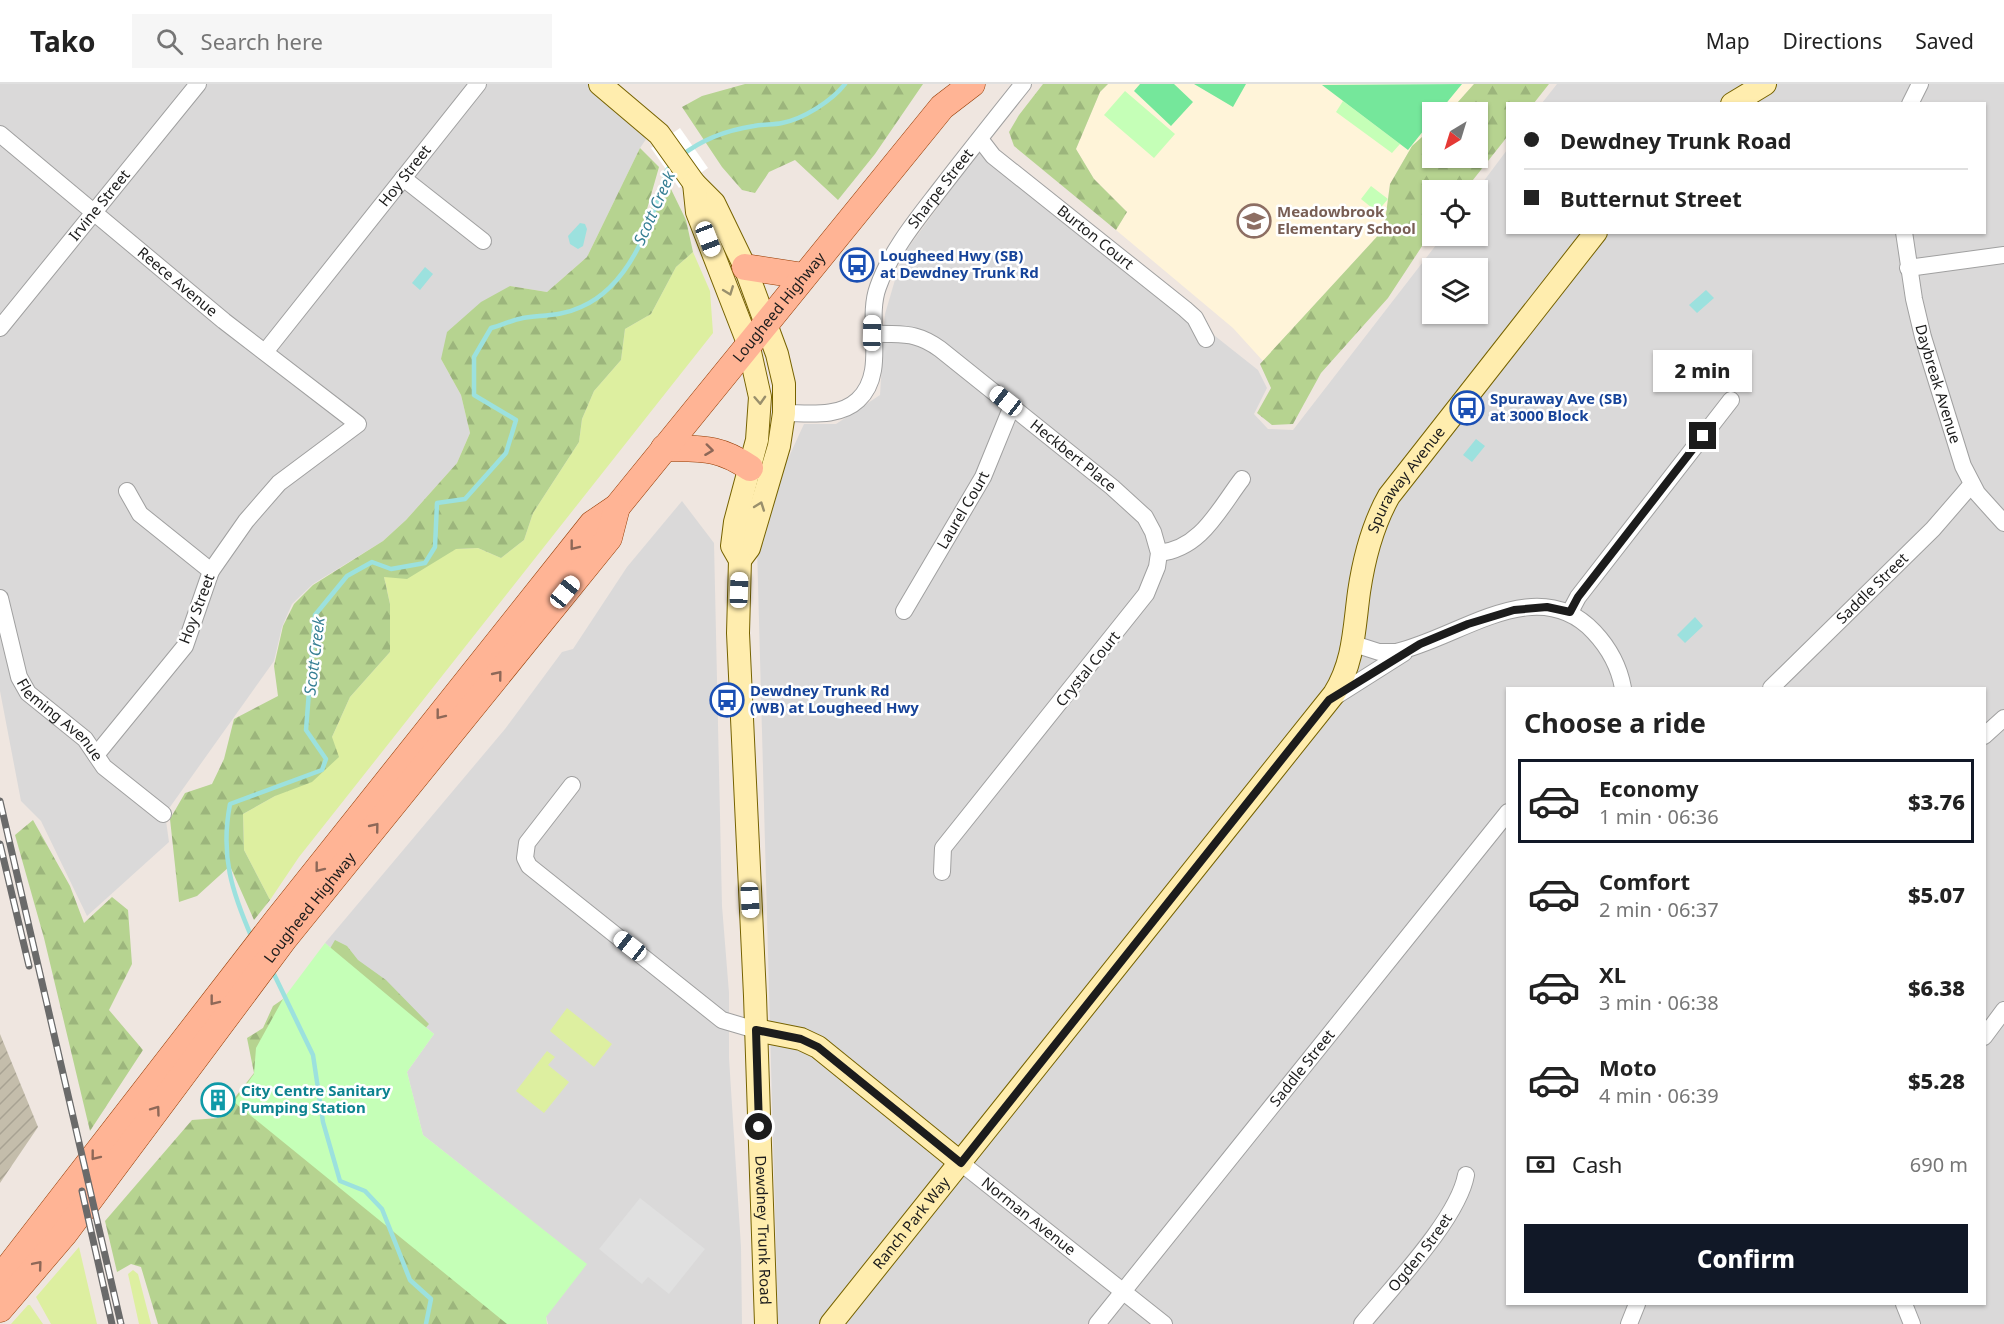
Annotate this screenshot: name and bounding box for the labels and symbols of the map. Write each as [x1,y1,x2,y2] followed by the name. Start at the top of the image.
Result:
[1422,102,1488,168] north arrow
[374,140,435,210] street label: Hoy Street
[903,144,977,232] street label: Sharpe Street
[64,164,134,245] street label: Irvine Street
[628,167,680,248] water label: Scott Creek
[1053,200,1139,274] street label: Burton Court
[1277,201,1416,238] place label: Meadowbrook Elementary School
[1236,203,1272,239] school or university icon: Meadowbrook Elementary School
[693,219,723,259] car
[134,242,222,321] street label: Reece Avenue
[880,245,1039,282] place label: Lougheed Hwy (SB) at Dewdney Trunk Rd
[728,247,829,366] street label: Lougheed Highway
[839,247,875,283] bus stop icon: Lougheed Hwy (SB) at Dewdney Trunk Rd
[721,285,734,296] one-way arrow
[863,315,881,351] car
[1911,322,1966,446] street label: Daybreak Avenue
[1654,349,1752,391] callout: 2 min
[986,383,1026,419] car
[1490,388,1627,425] place label: Spuraway Ave (SB) at 3000 Block
[1449,390,1485,426] bus stop icon: Spuraway Ave (SB) at 3000 Block
[753,395,766,404] one-way arrow
[1027,414,1121,496] street label: Heckbert Place
[1362,422,1449,536] street label: Spuraway Avenue
[1689,422,1716,449] route end
[704,444,714,456] one-way arrow
[932,468,993,552] street label: Laurel Court
[753,501,766,512] one-way arrow
[571,539,582,550] one-way arrow
[1831,548,1912,628] street label: Saddle Street
[174,570,219,646] street label: Hoy Street
[547,572,583,612] car
[729,572,749,608] car
[298,615,330,696] water label: Scott Creek
[1051,626,1124,710] street label: Crystal Court
[490,671,501,682] one-way arrow
[13,674,108,765] street label: Fleming Avenue
[750,680,919,717] place label: Dewdney Trunk Rd (WB) at Lougheed Hwy
[709,682,745,718] bus stop icon: Dewdney Trunk Rd (WB) at Lougheed Hwy
[436,708,447,719] one-way arrow
[368,823,379,834] one-way arrow
[259,848,360,967] street label: Lougheed Highway
[315,861,326,872] one-way arrow
[740,882,760,918] car
[610,928,650,964] car
[210,995,221,1006] one-way arrow
[1265,1024,1339,1110] street label: Saddle Street
[241,1080,391,1117] place label: City Centre Sanitary Pumping Station
[200,1082,236,1118] building icon: City Centre Sanitary Pumping Station
[149,1106,160,1117] one-way arrow
[745,1113,772,1140] route start
[91,1149,102,1160] one-way arrow
[751,1155,776,1305] street label: Dewdney Trunk Road
[868,1172,954,1273] street label: Ranch Park Way
[978,1172,1080,1259] street label: Norman Avenue
[1383,1209,1456,1296] street label: Ogden Street
[31,1261,42,1272] one-way arrow

